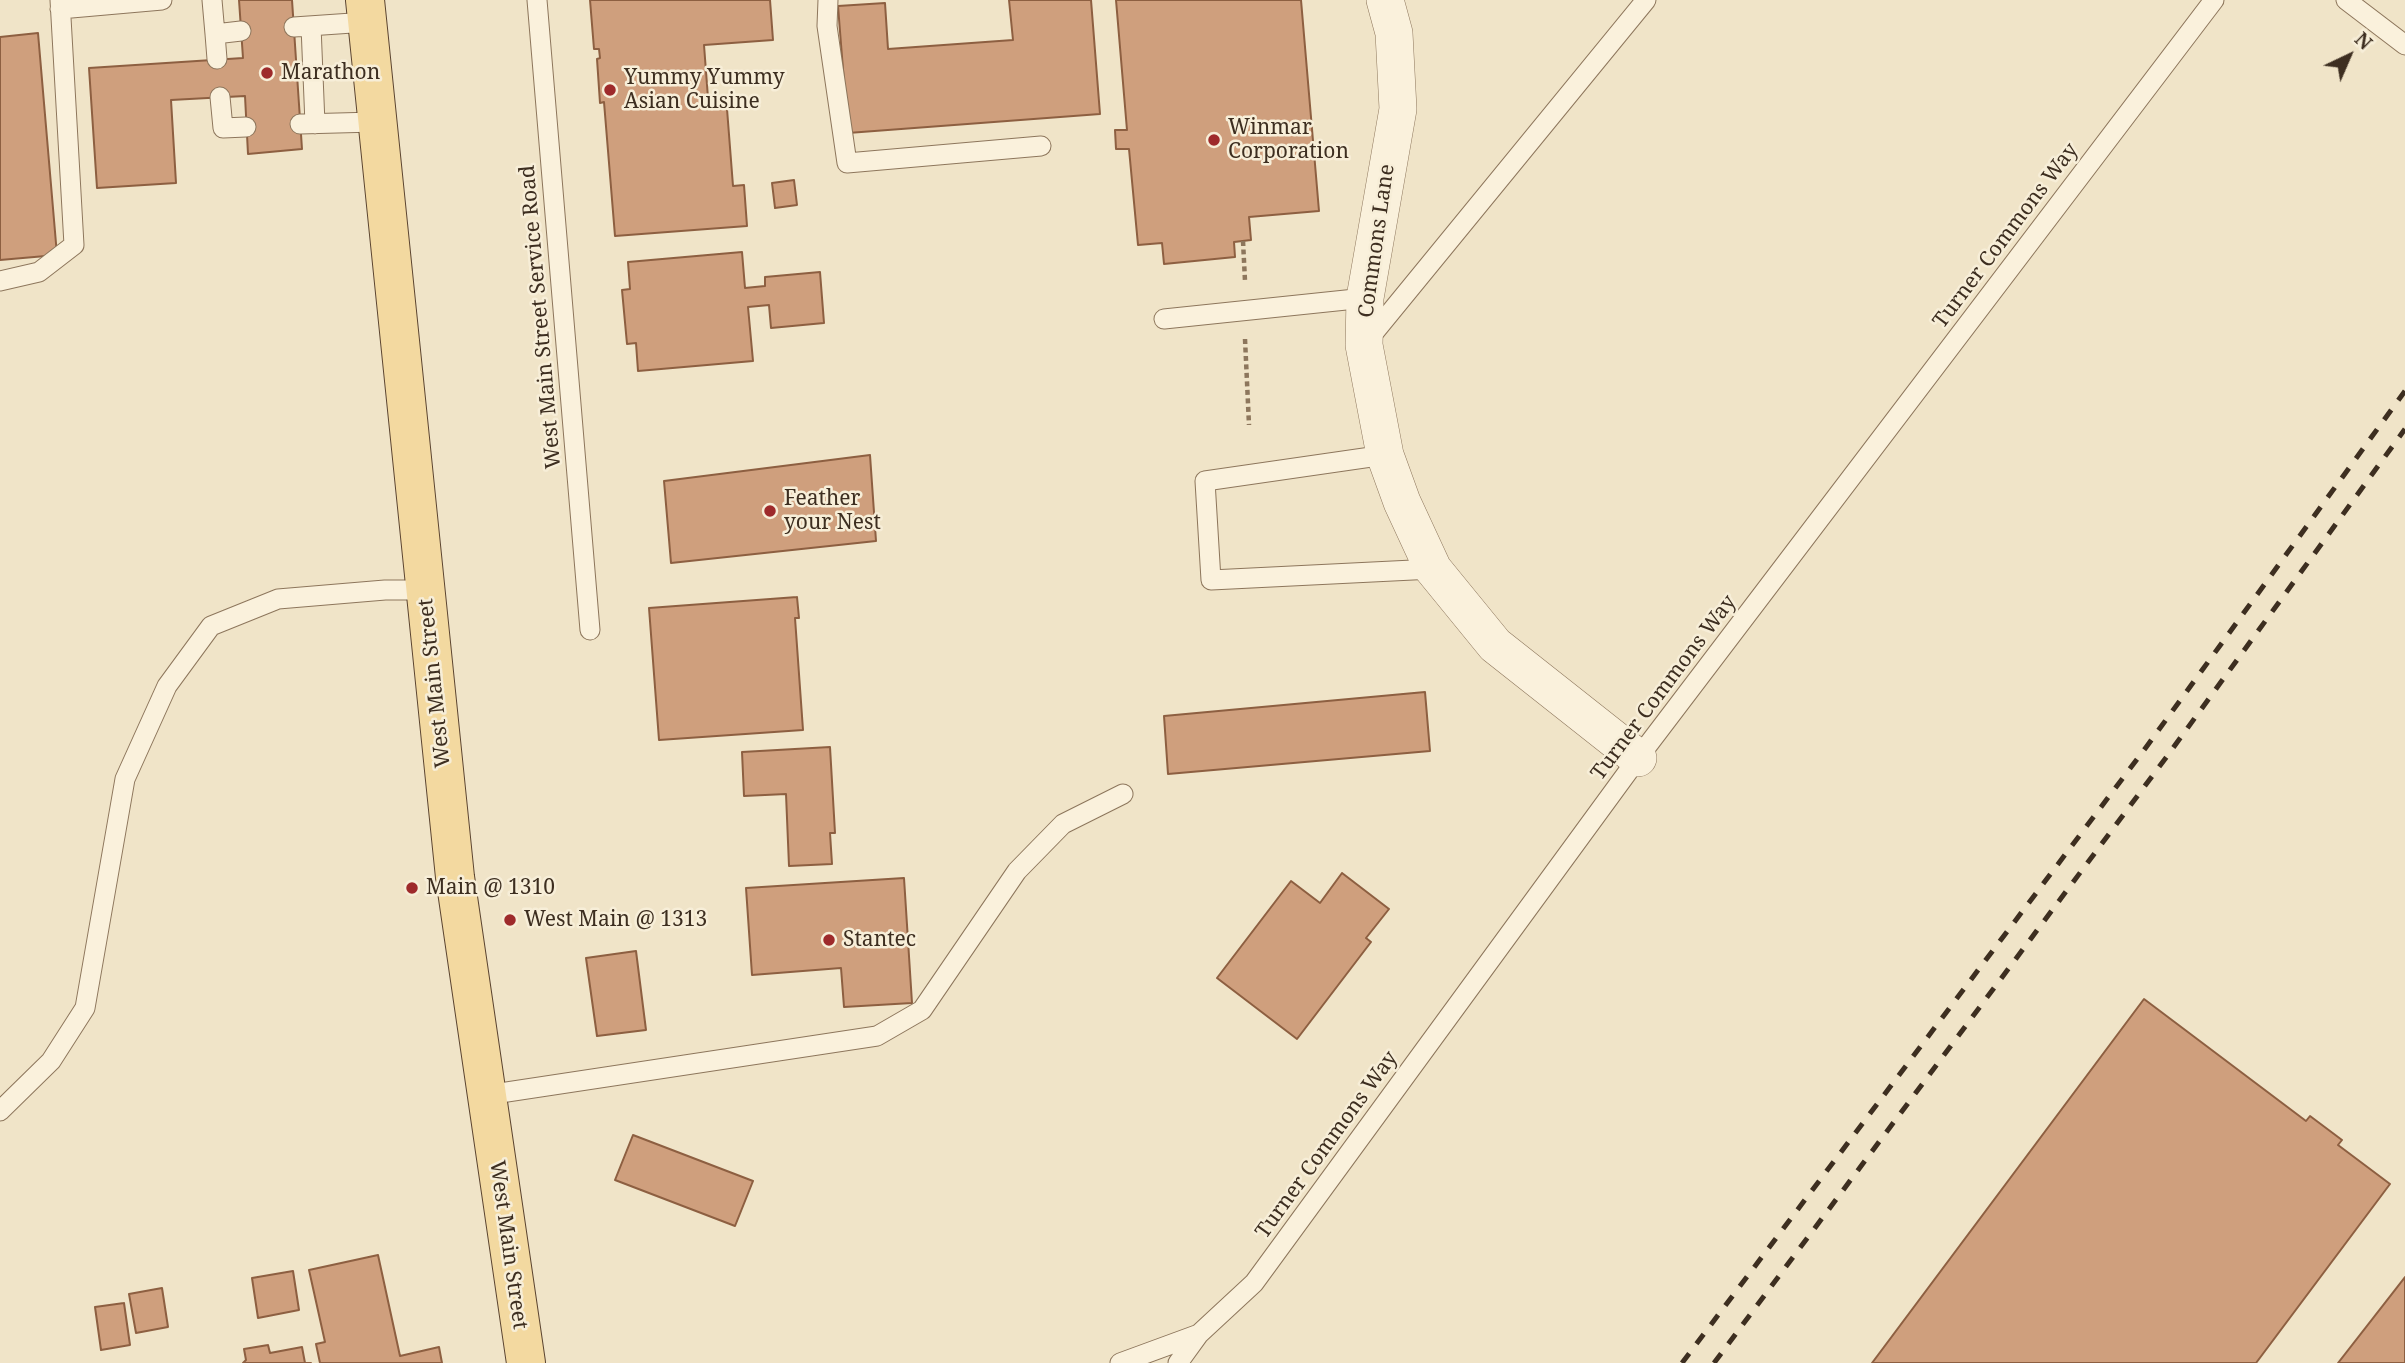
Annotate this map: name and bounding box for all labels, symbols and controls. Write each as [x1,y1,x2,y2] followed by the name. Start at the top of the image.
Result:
[2314,21,2384,91] north arrow
[2349,26,2378,55] text: N
[281,60,380,86] place label: Marathon
[259,65,275,81] marker: Marathon
[624,65,785,115] place label: Yummy Yummy Asian Cuisine
[602,82,618,98] marker: Yummy Yummy Asian Cuisine
[1228,115,1349,165] place label: Winmar Corporation
[1206,132,1222,148] marker: Winmar Corporation
[1928,138,2084,334] street label: Turner Commons Way
[1354,163,1400,319] street label: Commons Lane
[515,164,567,470] street label: West Main Street Service Road
[784,486,881,536] place label: Feather your Nest
[762,503,778,519] marker: Feather your Nest
[1586,590,1742,786] street label: Turner Commons Way
[414,597,456,769] street label: West Main Street
[426,875,555,901] place label: Main @ 1310
[404,880,420,896] marker: Main @ 1310
[524,907,707,933] place label: West Main @ 1313
[502,912,518,928] marker: West Main @ 1313
[843,927,916,953] place label: Stantec
[821,932,837,948] marker: Stantec
[1251,1046,1403,1244] street label: Turner Commons Way
[484,1159,532,1331] street label: West Main Street

